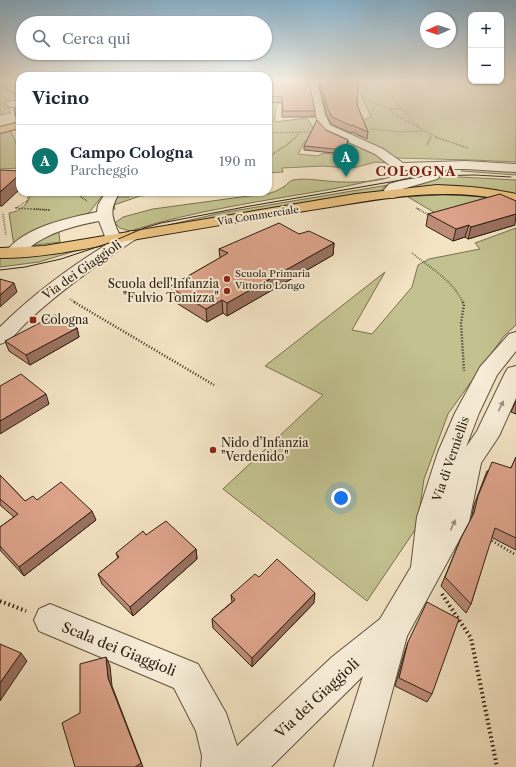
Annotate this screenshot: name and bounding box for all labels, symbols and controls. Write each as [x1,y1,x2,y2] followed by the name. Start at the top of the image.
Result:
[420,12,456,48] north arrow
[468,12,504,84] map controls
[468,12,504,48] button: +
[16,16,272,60] search box
[30,27,52,49] icon: search
[62,29,131,48] text: Cerca qui
[468,48,504,84] button: −
[32,88,89,108] text: Vicino
[70,143,193,162] text: Campo Cologna
[333,144,359,177] pin: A
[40,153,50,169] text: A
[219,153,256,169] text: 190 m
[70,162,138,178] text: Parcheggio
[376,163,456,179] district label: COLOGNA
[215,203,300,229] street label: Via Commerciale
[38,237,124,303] street label: Via dei Giaggioli
[234,267,311,292] place label: Scuola Primaria Vittorio Longo
[222,274,232,284] marker: Scuola Primaria Vittorio Longo
[108,276,220,305] place label: Scuola dell'Infanzia "Fulvio Tomizza"
[222,286,232,296] marker: Scuola dell'Infanzia "Fulvio Tomizza"
[41,312,89,327] place label: Cologna
[28,315,38,325] marker: Cologna
[498,400,504,412] one-way arrow
[429,414,472,504] street label: Via di Verniellis
[221,435,309,464] place label: Nido d'Infanzia "Verdenido"
[208,445,218,455] marker: Nido d'Infanzia "Verdenido"
[331,488,351,508] your location
[450,519,456,530] one-way arrow
[59,618,179,680] street label: Scala dei Giaggioli
[270,654,363,742] street label: Via dei Giaggioli

